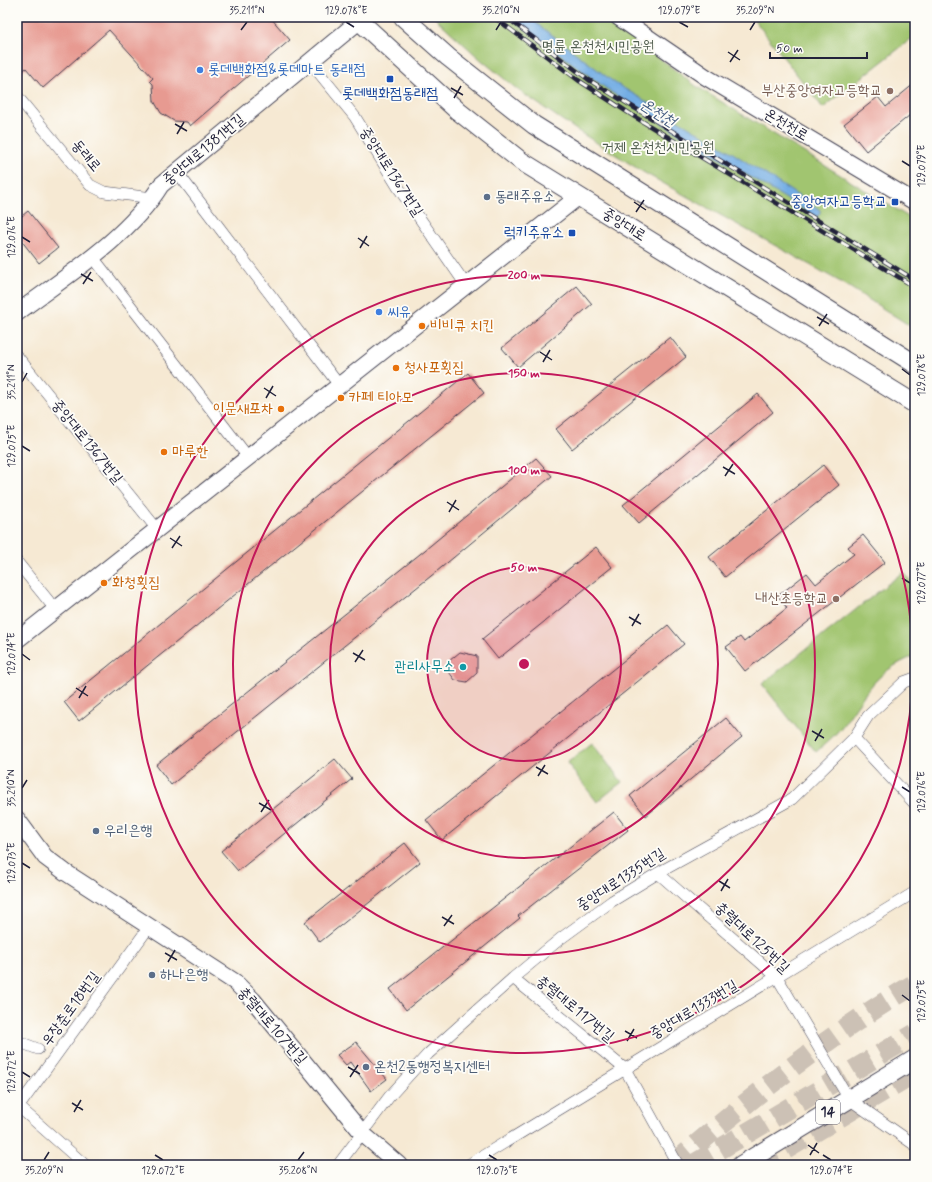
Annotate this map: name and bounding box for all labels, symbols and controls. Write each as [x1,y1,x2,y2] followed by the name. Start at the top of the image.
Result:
[229,4,265,18] text: 35.211°N
[325,4,367,18] text: 129.078°E
[482,4,520,18] text: 35.210°N
[658,4,700,18] text: 129.079°E
[736,4,774,18] text: 35.209°N
[770,34,867,60] scale bar
[542,37,654,57] park label: 명륜 온천천시민공원
[776,41,803,57] text: 50 m
[208,60,366,80] place label: 롯데백화점&롯데마트 동래점
[195,65,205,75] marker: 롯데백화점&롯데마트 동래점
[385,74,395,84] marker: 롯데백화점동래점
[761,81,882,101] place label: 부산중앙여자고등학교
[342,84,438,104] place label: 롯데백화점동래점
[885,86,895,96] marker: 부산중앙여자고등학교
[636,94,682,133] water label: 온천천
[760,104,812,146] street label: 온천천로
[159,110,249,190] street label: 중앙대로1381번길
[355,123,427,221] street label: 중앙대로1367번길
[67,136,105,176] street label: 동래로
[602,138,714,158] park label: 거제 온천천시민공원
[915,145,929,187] text: 129.079°E
[495,187,555,207] place label: 동래주유소
[482,192,492,202] marker: 동래주유소
[790,192,887,212] place label: 중앙여자고등학교
[890,197,900,207] marker: 중앙여자고등학교
[598,204,650,246] street label: 중앙대로
[5,216,19,258] text: 129.076°E
[504,223,564,243] place label: 럭키주유소
[567,228,577,238] marker: 럭키주유소
[508,268,541,284] text: 200 m
[387,302,411,322] place label: 씨유
[374,307,384,317] marker: 씨유
[430,316,494,336] place label: 비비큐 치킨
[417,321,427,331] marker: 비비큐 치킨
[915,354,929,396] text: 129.078°E
[404,358,464,378] place label: 청사포횟집
[391,363,401,373] marker: 청사포횟집
[5,364,19,400] text: 35.211°N
[508,366,540,382] text: 150 m
[349,388,413,408] place label: 카페 티아모
[336,393,346,403] marker: 카페 티아모
[47,396,127,488] street label: 중앙대로1367번길
[213,399,273,419] place label: 이문새포차
[276,404,286,414] marker: 이문새포차
[5,424,19,467] text: 129.075°E
[172,442,208,462] place label: 마루한
[159,447,169,457] marker: 마루한
[508,463,541,479] text: 100 m
[511,560,538,576] text: 50 m
[915,561,929,604] text: 129.077°E
[112,573,160,593] place label: 화청횟집
[99,578,109,588] marker: 화청횟집
[756,589,828,609] place label: 내산초등학교
[831,594,841,604] marker: 내산초등학교
[5,632,19,676] text: 129.074°E
[395,657,455,677] place label: 관리사무소
[517,657,531,671] centre of rings
[458,662,468,672] marker: 관리사무소
[5,769,19,807] text: 35.210°N
[915,771,929,813] text: 129.076°E
[104,821,152,841] place label: 우리은행
[91,826,101,836] marker: 우리은행
[5,842,19,884] text: 129.073°E
[573,844,669,916] street label: 중앙대로1335번길
[710,898,794,978] street label: 충렬대로125번길
[160,965,208,985] place label: 하나은행
[37,968,105,1050] street label: 우장춘로18번길
[147,970,157,980] marker: 하나은행
[532,971,618,1047] street label: 충렬대로117번길
[646,976,742,1044] street label: 중앙대로1333번길
[915,979,929,1022] text: 129.075°E
[233,983,311,1069] street label: 충렬대로107번길
[5,1050,19,1094] text: 129.072°E
[374,1057,490,1077] place label: 온천2동행정복지센터
[361,1062,371,1072] marker: 온천2동행정복지센터
[816,1100,840,1124] road number: 14
[25,1164,63,1178] text: 35.209°N
[141,1164,185,1178] text: 129.072°E
[279,1164,317,1178] text: 35.208°N
[476,1164,518,1178] text: 129.073°E
[809,1164,853,1178] text: 129.074°E

